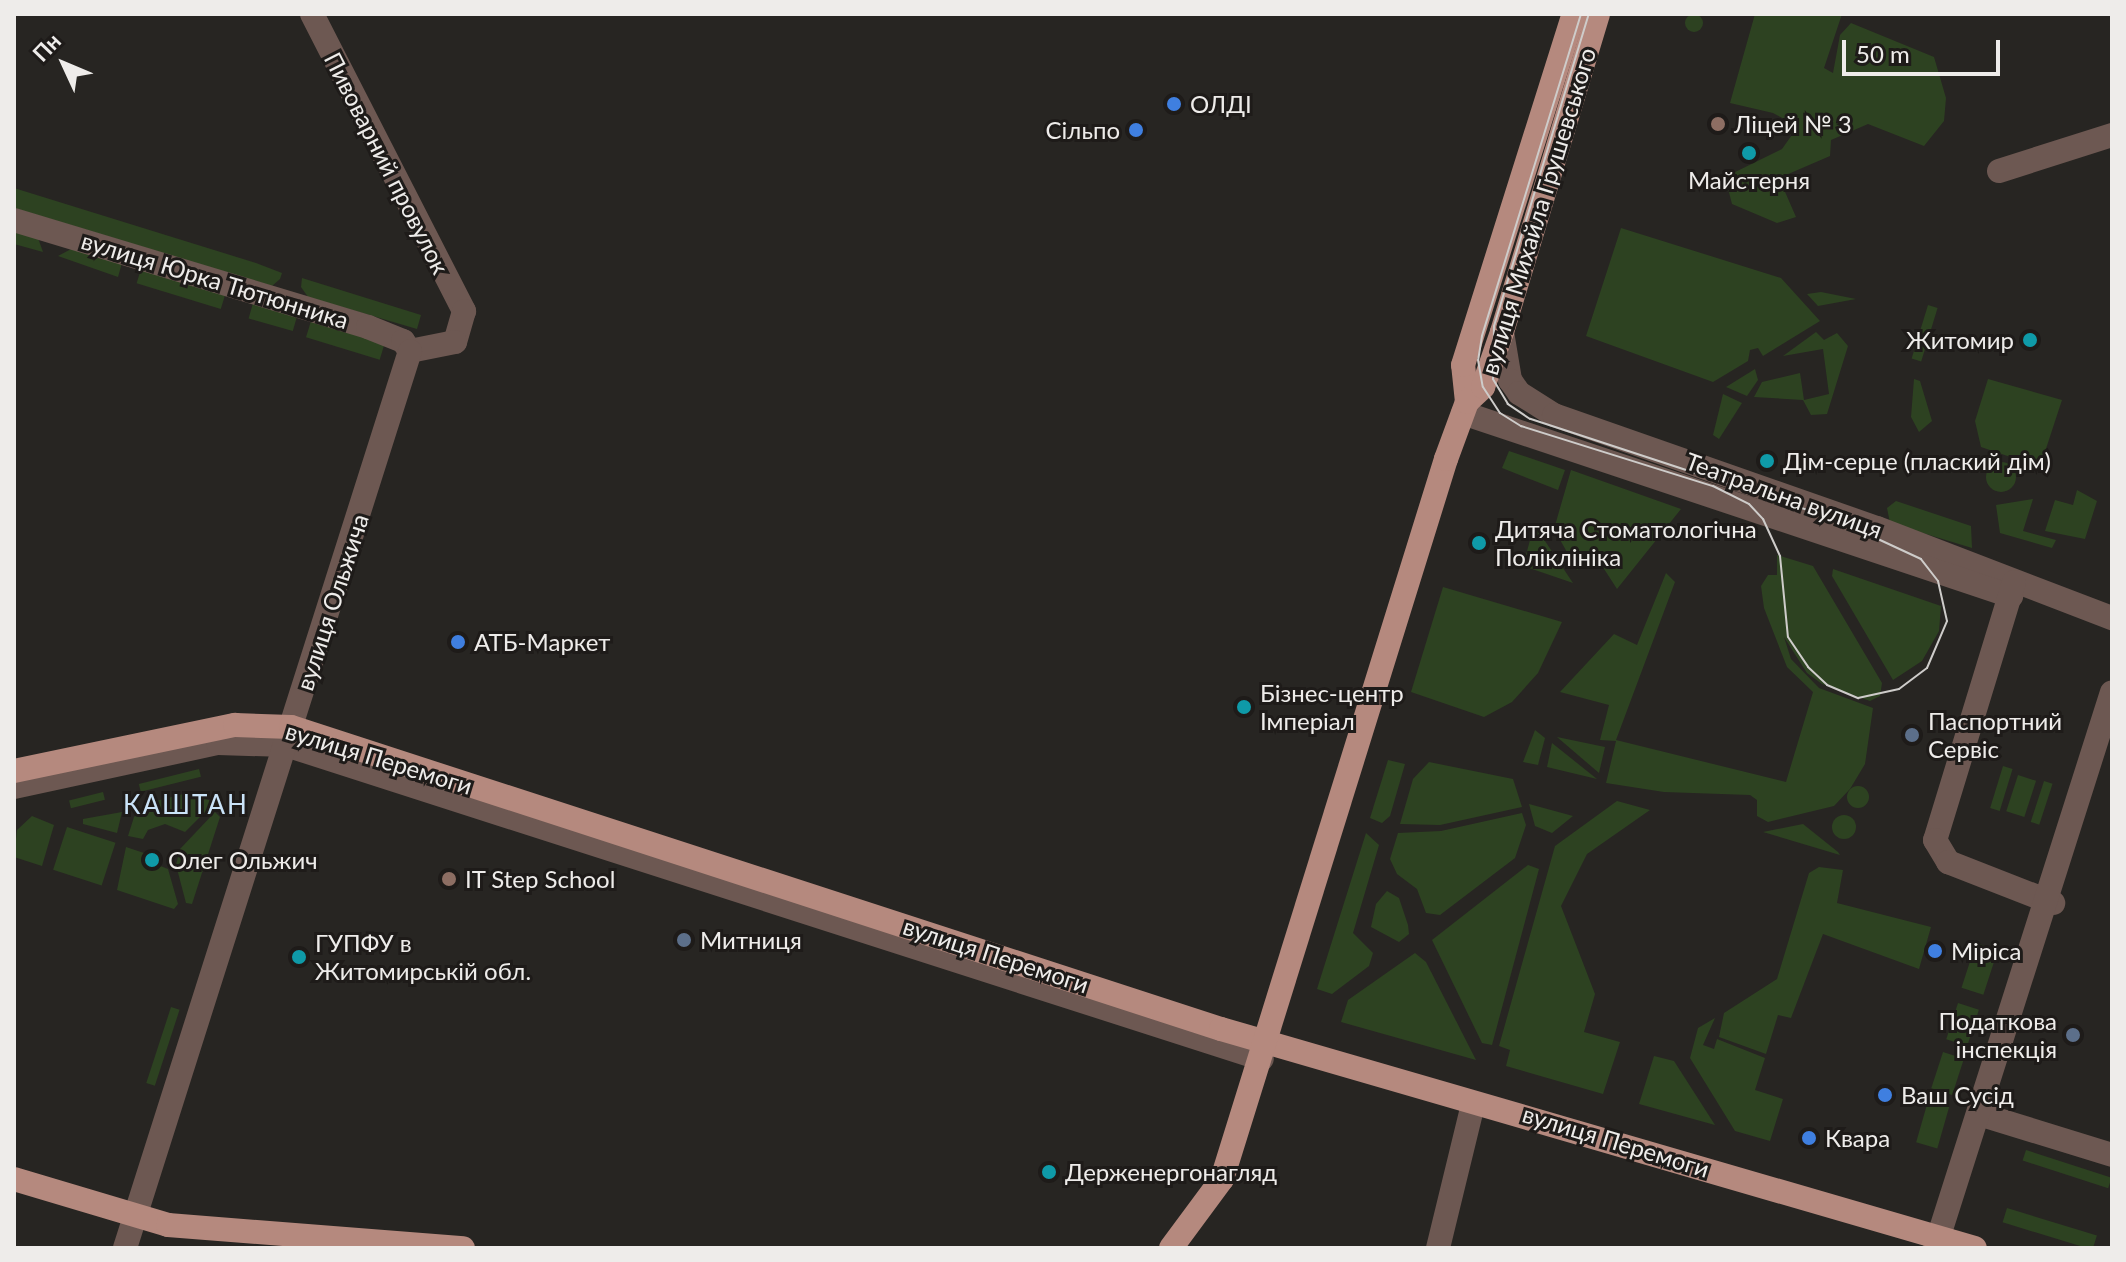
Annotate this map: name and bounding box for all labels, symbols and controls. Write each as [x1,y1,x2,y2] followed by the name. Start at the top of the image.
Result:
[24,24,104,104] north arrow
[1846,24,2004,74] scale bar
[27,27,66,67] text: Пн
[1856,39,1910,68] text: 50 m
[1474,44,1602,378] street label: вулиця Михайла Грушевського
[319,47,455,279] street label: Пивоварний провулок
[1190,90,1252,118] place label: ОЛДІ
[1165,95,1183,113] marker: ОЛДІ
[1734,110,1852,138] place label: Ліцей № 3
[1709,115,1727,133] marker: Ліцей № 3
[1046,116,1120,144] place label: Сільпо
[1127,121,1145,139] marker: Сільпо
[1740,144,1758,162] marker: Майстерня
[1688,166,1810,194] place label: Майстерня
[78,226,352,334] street label: вулиця Юрка Тютюнника
[1906,326,2014,354] place label: Житомир
[2021,331,2039,349] marker: Житомир
[1682,446,1886,544] street label: Театральна вулиця
[1783,447,2051,475] place label: Дім-серце (плаский дім)
[1758,452,1776,470] marker: Дім-серце (плаский дім)
[290,510,374,694] street label: вулиця Ольжича
[1495,515,1757,571] place label: Дитяча Стоматологічна Поліклініка
[1470,534,1488,552] marker: Дитяча Стоматологічна Поліклініка
[474,628,610,656] place label: АТБ-Маркет
[449,633,467,651] marker: АТБ-Маркет
[1260,679,1404,735] place label: Бізнес-центр Імперіал
[1235,698,1253,716] marker: Бізнес-центр Імперіал
[1928,707,2062,763] place label: Паспортний Сервіс
[282,716,476,800] street label: вулиця Перемоги
[1903,726,1921,744] marker: Паспортний Сервіс
[123,789,249,821] district label: КАШТАН
[168,846,318,874] place label: Олег Ольжич
[143,851,161,869] marker: Олег Ольжич
[465,865,616,893] place label: IT Step School
[440,870,458,888] marker: IT Step School
[900,911,1092,999] street label: вулиця Перемоги
[700,926,802,954] place label: Митниця
[315,929,531,985] place label: ГУПФУ в Житомирській обл.
[675,931,693,949] marker: Митниця
[1951,937,2021,965] place label: Міріса
[1926,942,1944,960] marker: Міріса
[290,948,308,966] marker: ГУПФУ в Житомирській обл.
[1939,1007,2057,1063] place label: Податкова інспекція
[2064,1026,2082,1044] marker: Податкова інспекція
[1901,1081,2014,1109] place label: Ваш Сусід
[1876,1086,1894,1104] marker: Ваш Сусід
[1519,1099,1713,1183] street label: вулиця Перемоги
[1825,1124,1890,1152] place label: Квара
[1800,1129,1818,1147] marker: Квара
[1065,1158,1277,1186] place label: Держенергонагляд
[1040,1163,1058,1181] marker: Держенергонагляд

